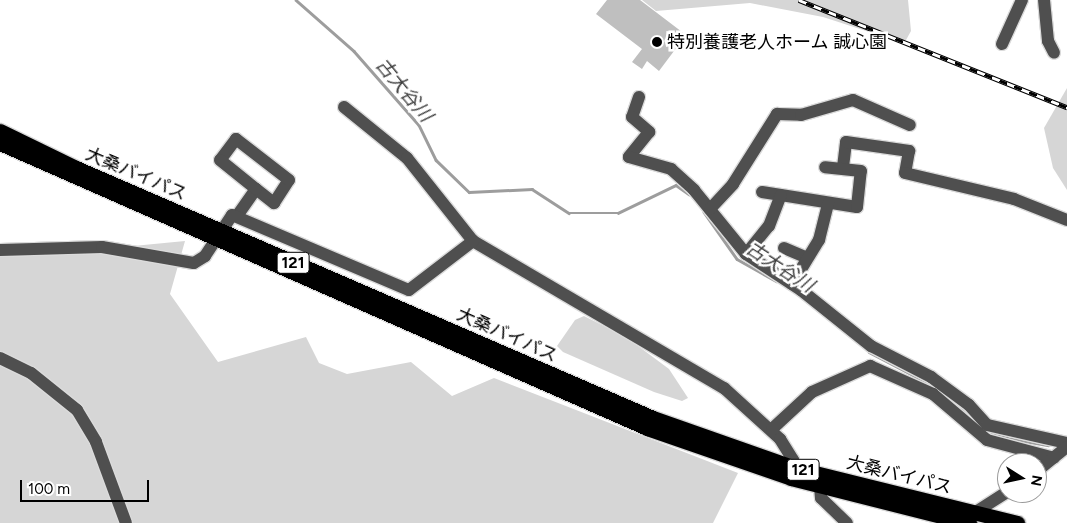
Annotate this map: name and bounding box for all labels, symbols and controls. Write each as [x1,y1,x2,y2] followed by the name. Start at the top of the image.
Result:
[667,31,887,53] place label: 特別養護老人ホーム 誠心園
[651,36,663,48] marker: 特別養護老人ホーム 誠心園
[371,54,437,126] water label: 古大谷川
[82,143,190,205] street label: 大桑バイパス
[742,237,818,297] water label: 古大谷川
[276,250,310,276] road number: 121
[453,303,561,367] street label: 大桑バイパス
[844,451,954,499] street label: 大桑バイパス
[997,453,1047,503] north arrow
[786,456,820,484] road number: 121
[22,470,151,502] scale bar
[1027,474,1046,487] text: N
[28,480,70,498] text: 100 m

